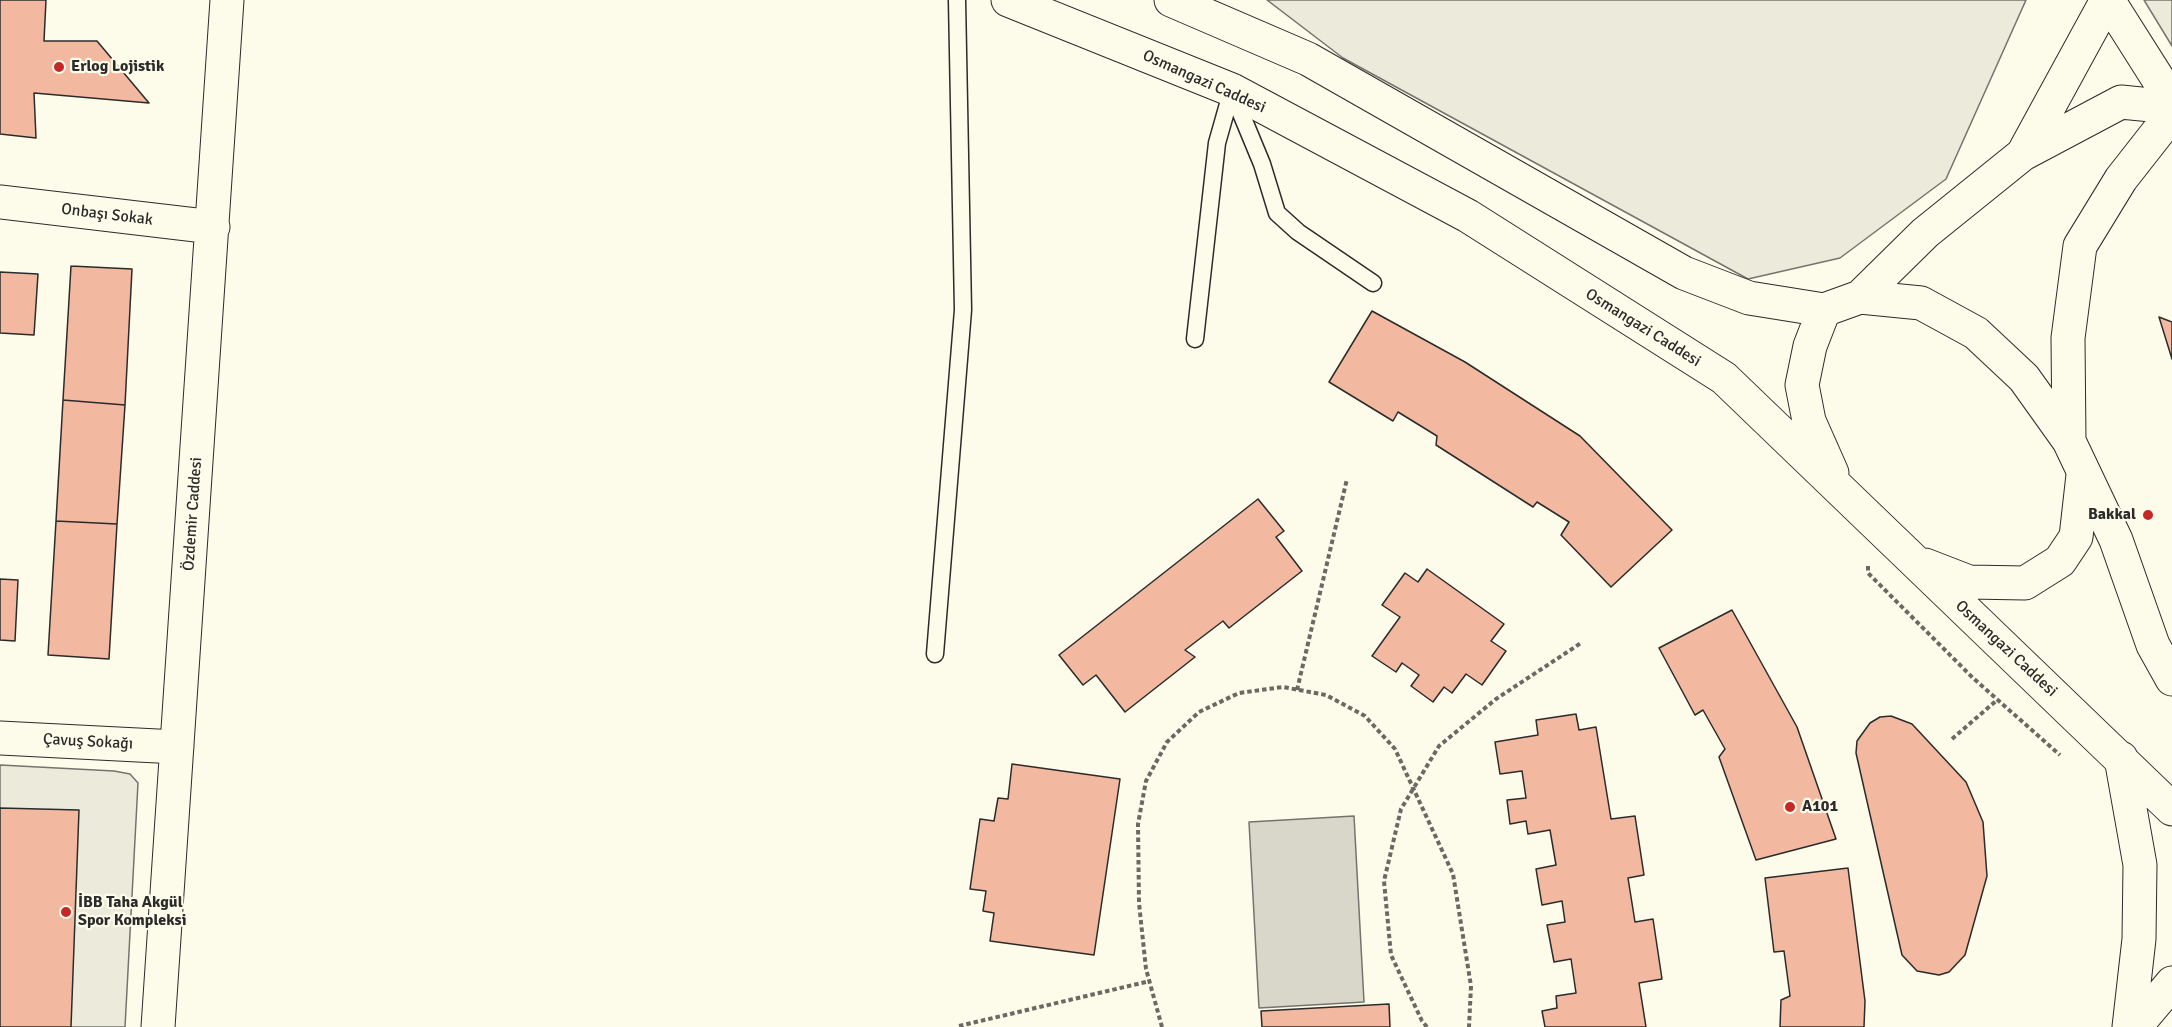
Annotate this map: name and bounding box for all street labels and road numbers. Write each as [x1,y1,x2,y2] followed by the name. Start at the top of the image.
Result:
[1140,46,1268,118] street label: Osmangazi Caddesi
[60,200,154,230] street label: Onbaşı Sokak
[1582,285,1704,371] street label: Osmangazi Caddesi
[179,456,207,572] street label: Özdemir Caddesi
[1951,597,2061,701] street label: Osmangazi Caddesi
[43,730,133,754] street label: Çavuş Sokağı

